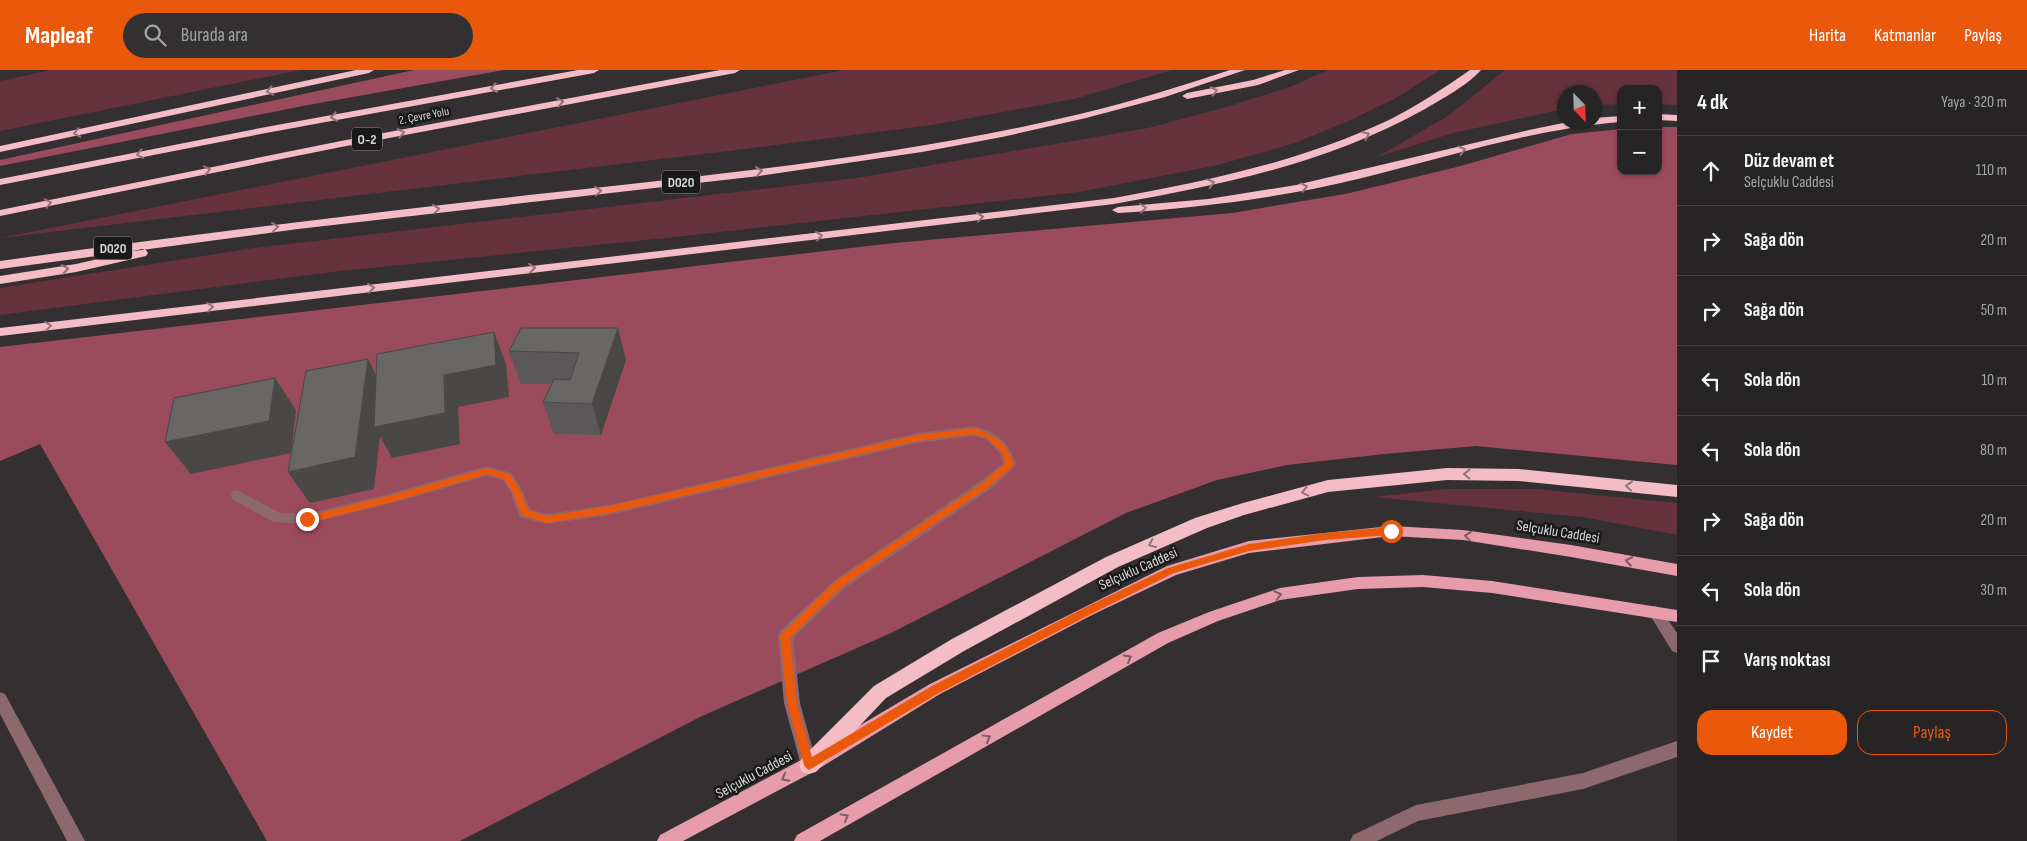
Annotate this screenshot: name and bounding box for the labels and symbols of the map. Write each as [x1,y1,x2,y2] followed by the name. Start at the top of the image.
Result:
[490,83,498,93] one-way arrow
[1557,85,1602,130] north arrow
[265,86,274,96] one-way arrow
[1209,87,1218,97] one-way arrow
[556,98,565,108] one-way arrow
[398,104,450,128] street label: 2. Çevre Yolu
[330,112,339,122] one-way arrow
[72,127,81,138] one-way arrow
[352,128,382,150] road number: O-2
[397,128,405,139] one-way arrow
[1361,130,1370,141] one-way arrow
[1458,145,1467,156] one-way arrow
[136,148,144,159] one-way arrow
[203,166,211,176] one-way arrow
[756,166,764,177] one-way arrow
[662,170,700,194] road number: D020
[1206,178,1215,189] one-way arrow
[1299,182,1308,192] one-way arrow
[594,186,602,197] one-way arrow
[43,198,52,209] one-way arrow
[1139,202,1147,213] one-way arrow
[433,204,441,215] one-way arrow
[977,212,985,223] one-way arrow
[271,222,279,233] one-way arrow
[815,231,823,242] one-way arrow
[94,237,132,260] road number: D020
[529,263,537,274] one-way arrow
[61,265,70,275] one-way arrow
[367,283,375,294] one-way arrow
[206,302,214,313] one-way arrow
[45,321,53,332] one-way arrow
[1462,469,1470,479] one-way arrow
[1624,481,1632,492] one-way arrow
[1301,486,1310,497] one-way arrow
[296,508,319,531] route end
[1515,516,1601,548] street label: Selçuklu Caddesi
[1380,520,1403,543] route start
[1464,531,1472,542] one-way arrow
[1148,538,1157,549] one-way arrow
[1096,543,1181,595] street label: Selçuklu Caddesi
[1625,557,1633,567] one-way arrow
[1273,590,1282,601] one-way arrow
[1123,654,1132,664] one-way arrow
[982,734,991,744] one-way arrow
[712,747,796,803] street label: Selçuklu Caddesi
[782,771,791,781] one-way arrow
[840,813,849,823] one-way arrow

